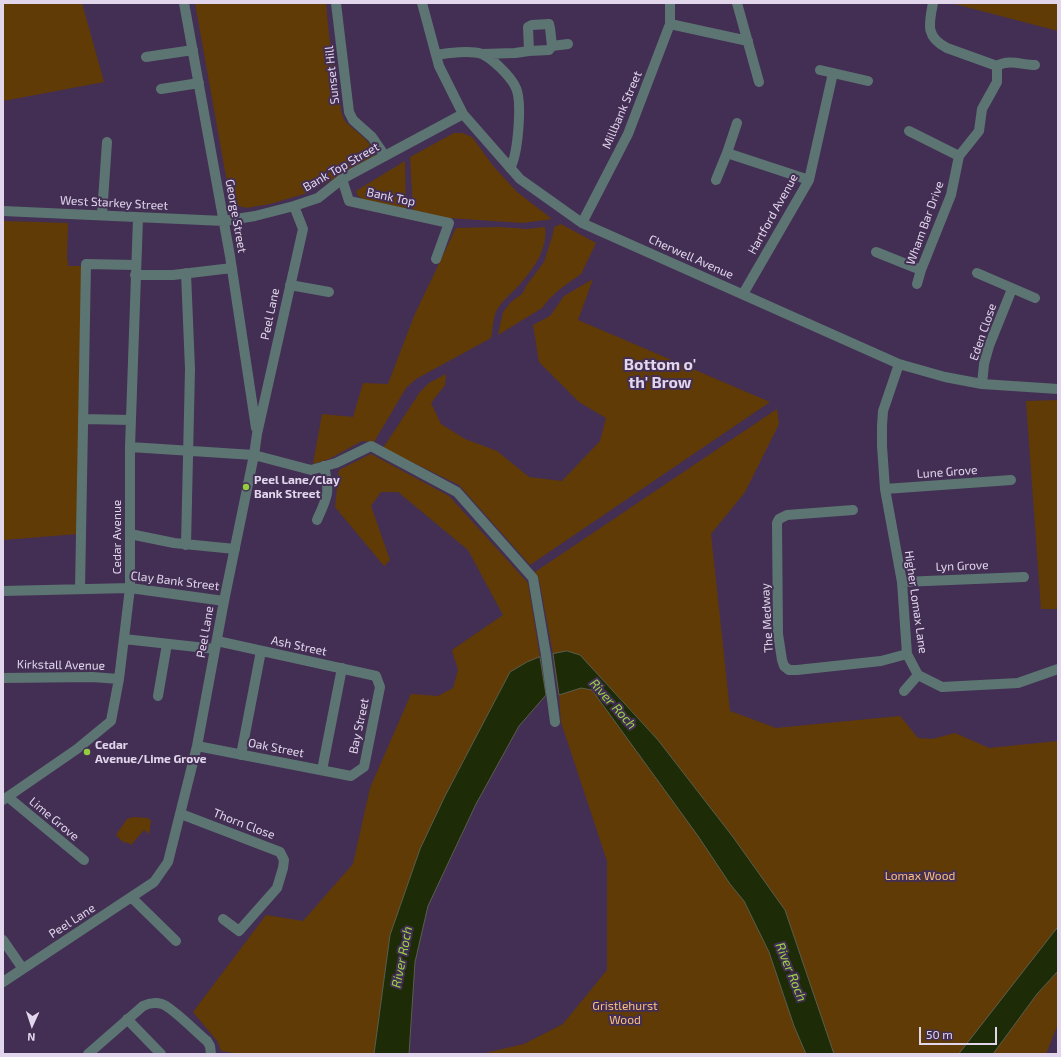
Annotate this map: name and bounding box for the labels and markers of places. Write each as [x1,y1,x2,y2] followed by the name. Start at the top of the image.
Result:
[254,473,340,501] place label: Peel Lane/Clay Bank Street
[241,482,251,492] marker: Peel Lane/Clay Bank Street
[95,738,207,766] place label: Cedar Avenue/Lime Grove
[82,747,92,757] marker: Cedar Avenue/Lime Grove

